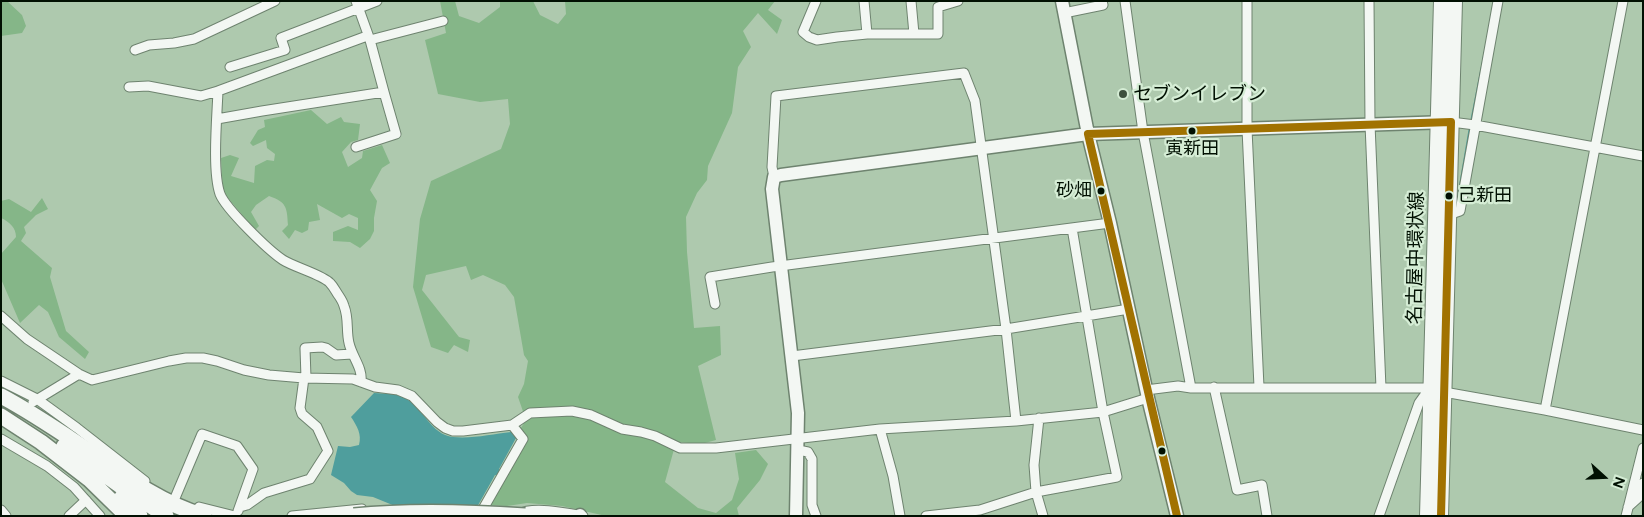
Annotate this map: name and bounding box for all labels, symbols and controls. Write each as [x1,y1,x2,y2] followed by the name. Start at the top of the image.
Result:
[1133,83,1266,105] place label: セブンイレブン
[1117,88,1129,100] marker: セブンイレブン
[1187,126,1197,136] marker: 寅新田
[1165,138,1219,160] place label: 寅新田
[1056,180,1092,202] place label: 砂畑
[1458,185,1512,207] place label: 己新田
[1096,186,1106,196] marker: 砂畑
[1403,191,1429,325] street label: 名古屋中環状線
[1444,191,1454,201] marker: 己新田
[1157,446,1167,456] unlabelled marker
[1579,452,1629,502] north arrow
[1609,474,1628,490] text: N

